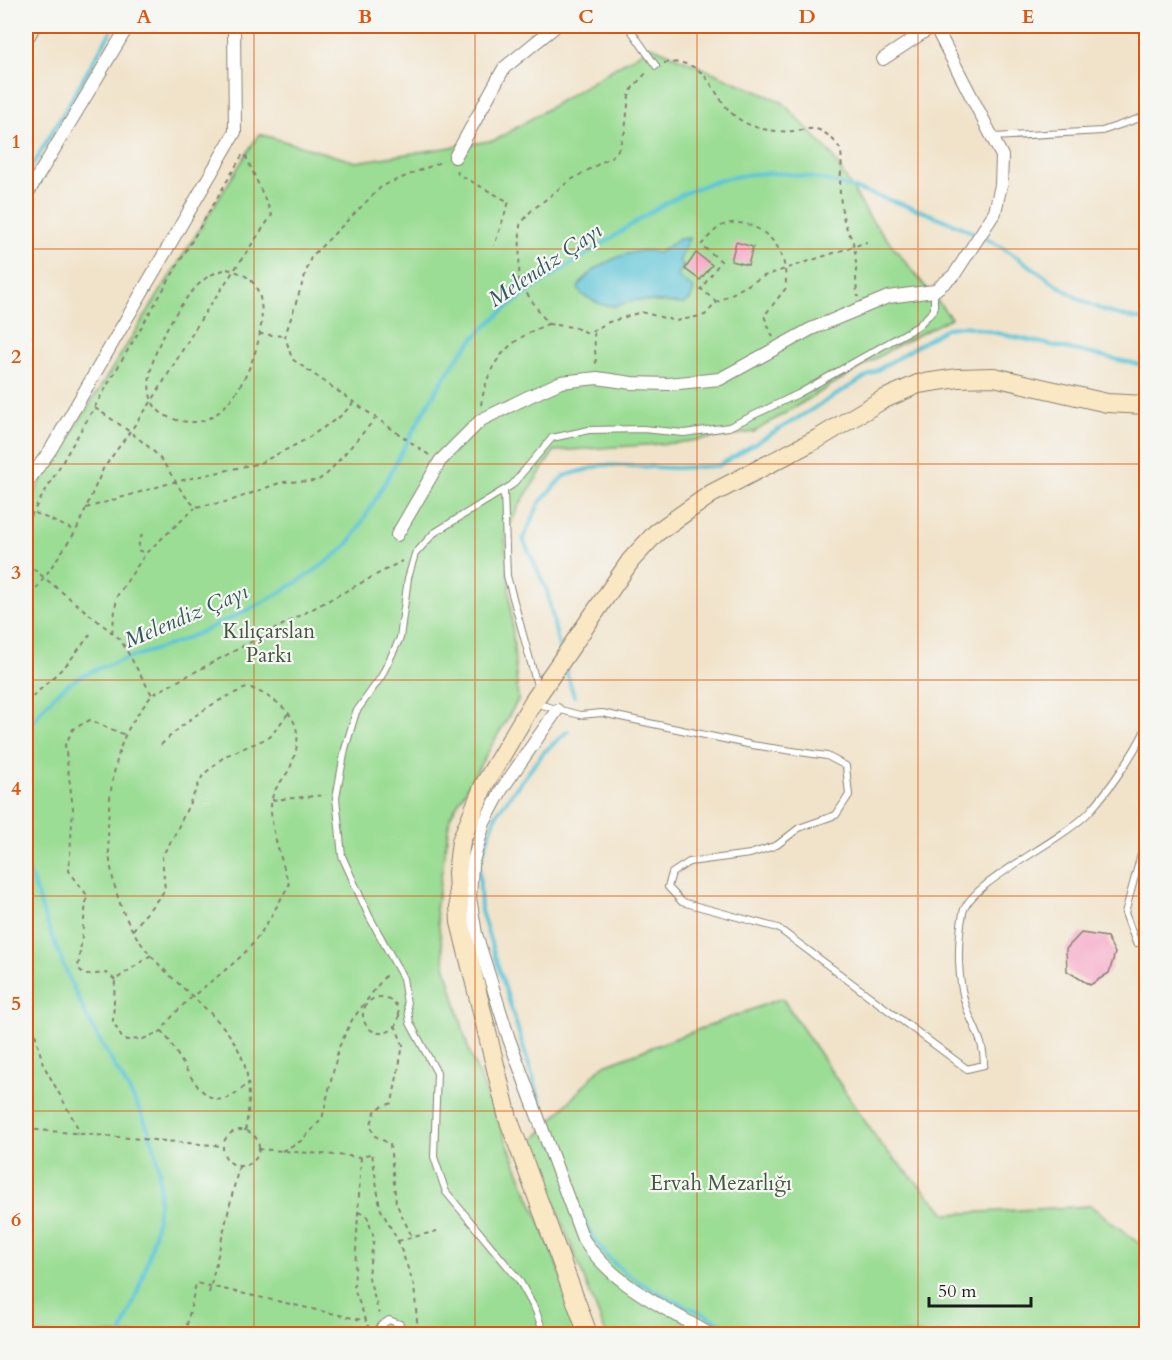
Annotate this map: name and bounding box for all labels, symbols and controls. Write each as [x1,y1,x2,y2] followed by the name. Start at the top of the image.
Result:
[136,3,152,30] text: A
[358,3,372,30] text: B
[578,3,594,30] text: C
[798,3,816,30] text: D
[1022,3,1034,30] text: E
[11,128,21,155] text: 1
[482,216,608,314] water label: Melendiz Çayı
[11,343,21,370] text: 2
[11,559,21,586] text: 3
[119,576,253,656] water label: Melendiz Çayı
[223,617,315,670] park label: Kılıçarslan Parkı
[11,775,21,802] text: 4
[11,990,21,1017] text: 5
[650,1169,792,1198] park label: Ervah Mezarlığı
[11,1206,21,1233] text: 6
[929,1270,1031,1308] scale bar
[938,1279,977,1304] text: 50 m

